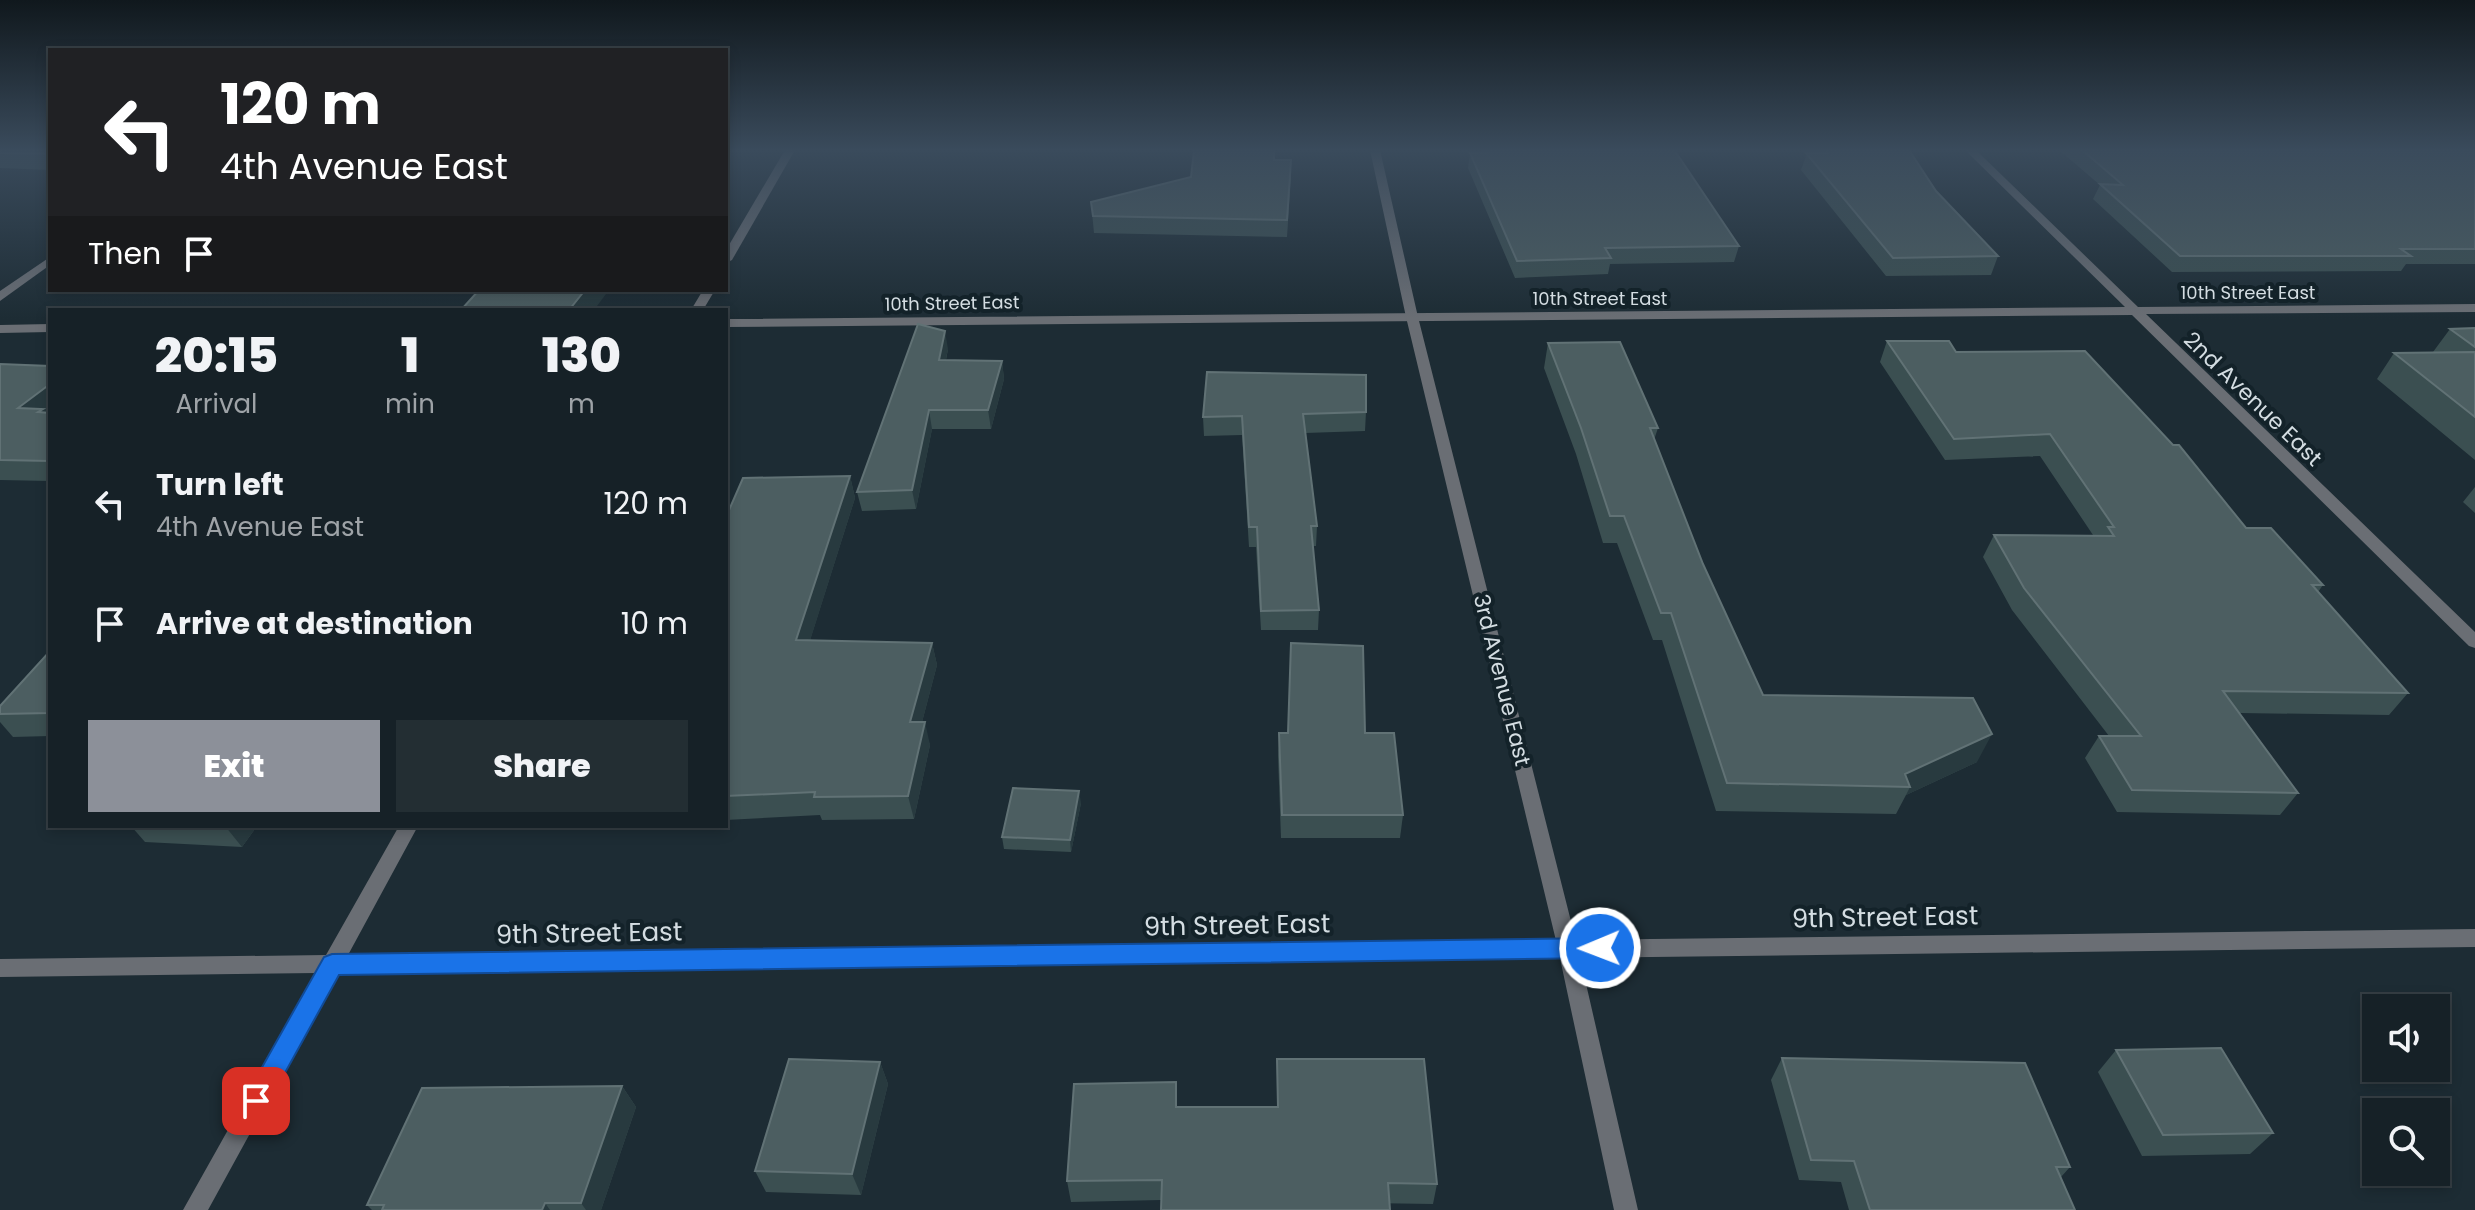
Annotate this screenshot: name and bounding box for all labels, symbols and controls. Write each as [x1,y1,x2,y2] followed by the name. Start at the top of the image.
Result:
[220,65,381,144] text: 120 m
[88,80,192,184] icon: left
[220,141,508,192] text: 4th Avenue East
[88,232,161,275] text: Then
[177,232,221,276] icon: arrive
[2181,280,2315,305] street label: 10th Street East
[1533,286,1667,311] street label: 10th Street East
[884,289,1020,317] street label: 10th Street East
[155,322,278,389] text: 20:15
[401,322,419,389] text: 1
[542,322,621,389] text: 130
[2177,325,2329,473] street label: 2nd Avenue East
[176,386,257,422] text: Arrival
[385,386,435,422] text: min
[568,386,595,422] text: m
[156,463,284,506] text: Turn left
[88,482,132,526] icon: left
[603,482,688,525] text: 120 m
[156,509,364,545] text: 4th Avenue East
[1466,591,1538,769] street label: 3rd Avenue East
[88,602,132,646] icon: arrive
[156,602,473,645] text: Arrive at destination
[621,602,688,645] text: 10 m
[88,720,380,812] button: Exit
[396,720,688,812] button: Share
[1791,897,1979,937] street label: 9th Street East
[1143,905,1331,945] street label: 9th Street East
[1558,906,1642,990] position arrow
[495,913,683,953] street label: 9th Street East
[2362,994,2450,1186] map controls
[2362,994,2450,1082] button: sound
[222,1067,290,1135] pin
[234,1079,278,1123] icon: arrive
[2362,1098,2450,1186] button: search

